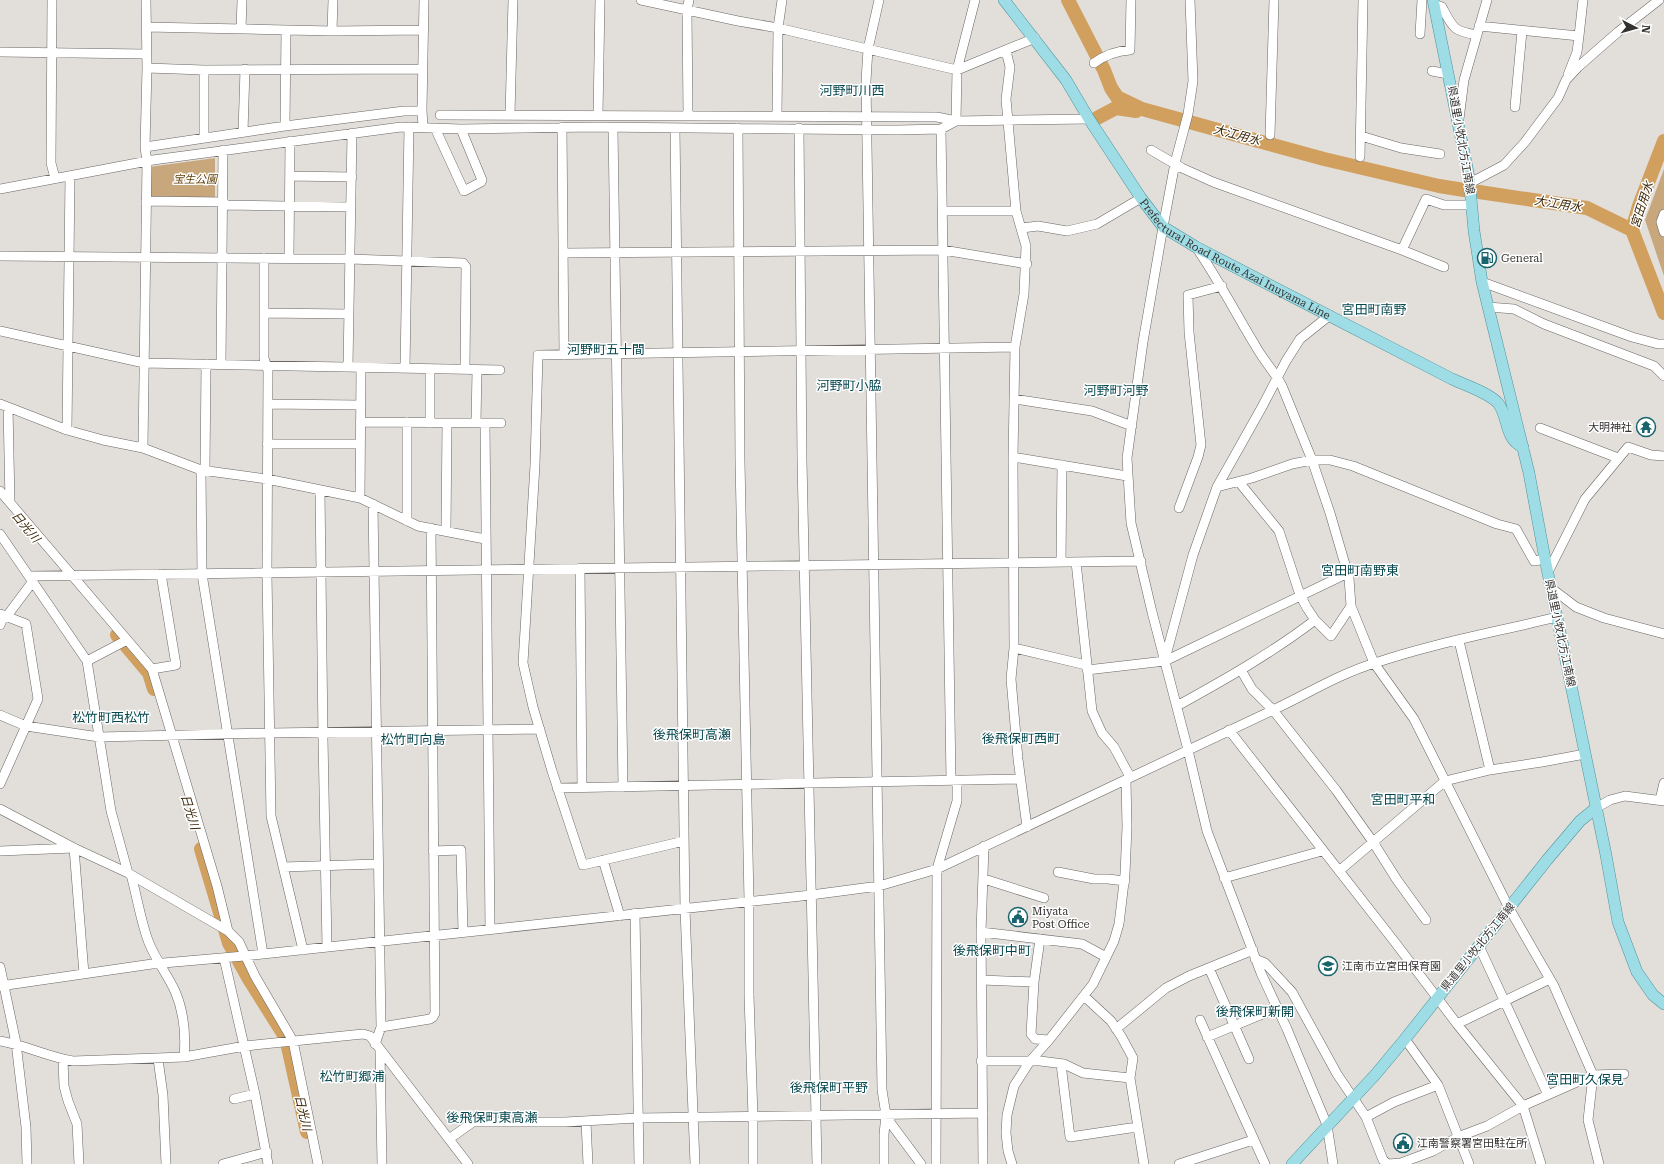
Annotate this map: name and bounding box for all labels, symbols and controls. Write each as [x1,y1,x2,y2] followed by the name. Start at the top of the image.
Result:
[1616,8,1656,48] north arrow
[1638,24,1652,34] text: N
[819,83,885,98] district label: 河野町川西
[1445,85,1477,195] street label: 県道里小牧北方江南線
[1212,122,1264,148] water label: 大江用水
[173,173,219,186] park label: 宝生公園
[1628,178,1657,230] water label: 宮田用水
[1533,193,1585,215] water label: 大江用水
[1137,196,1333,322] street label: Prefectural Road Route Azai Inuyama Line
[1476,247,1498,269] fuel station icon: General
[1501,252,1543,265] place label: General
[1341,302,1407,317] district label: 宮田町南野
[567,342,645,357] district label: 河野町五十間
[816,378,882,393] district label: 河野町小脇
[1083,383,1149,398] district label: 河野町河野
[1635,416,1657,438] temple icon: 大明神社
[1588,421,1632,434] place label: 大明神社
[9,509,44,547] water label: 日光川
[1321,563,1399,578] district label: 宮田町南野東
[1542,578,1578,688] street label: 県道里小牧北方江南線
[72,710,150,725] district label: 松竹町西松竹
[653,727,731,742] district label: 後飛保町高瀬
[982,731,1060,746] district label: 後飛保町西町
[380,732,446,747] district label: 松竹町向島
[1370,792,1436,807] district label: 宮田町平和
[178,793,203,833] water label: 日光川
[1438,900,1518,994] street label: 県道里小牧北方江南線
[1032,905,1090,931] place label: Miyata Post Office
[1007,906,1029,928] public building icon: Miyata Post Office
[953,943,1031,958] district label: 後飛保町中町
[1317,955,1339,977] school or university icon: 江南市立宮田保育園
[1342,960,1441,973] place label: 江南市立宮田保育園
[1216,1004,1294,1019] district label: 後飛保町新開
[319,1069,385,1084] district label: 松竹町郷浦
[1546,1072,1624,1087] district label: 宮田町久保見
[790,1080,868,1095] district label: 後飛保町平野
[292,1094,314,1134] water label: 日光川
[446,1110,538,1125] district label: 後飛保町東高瀬
[1392,1132,1414,1154] public building icon: 江南警察署宮田駐在所
[1417,1137,1528,1150] place label: 江南警察署宮田駐在所

